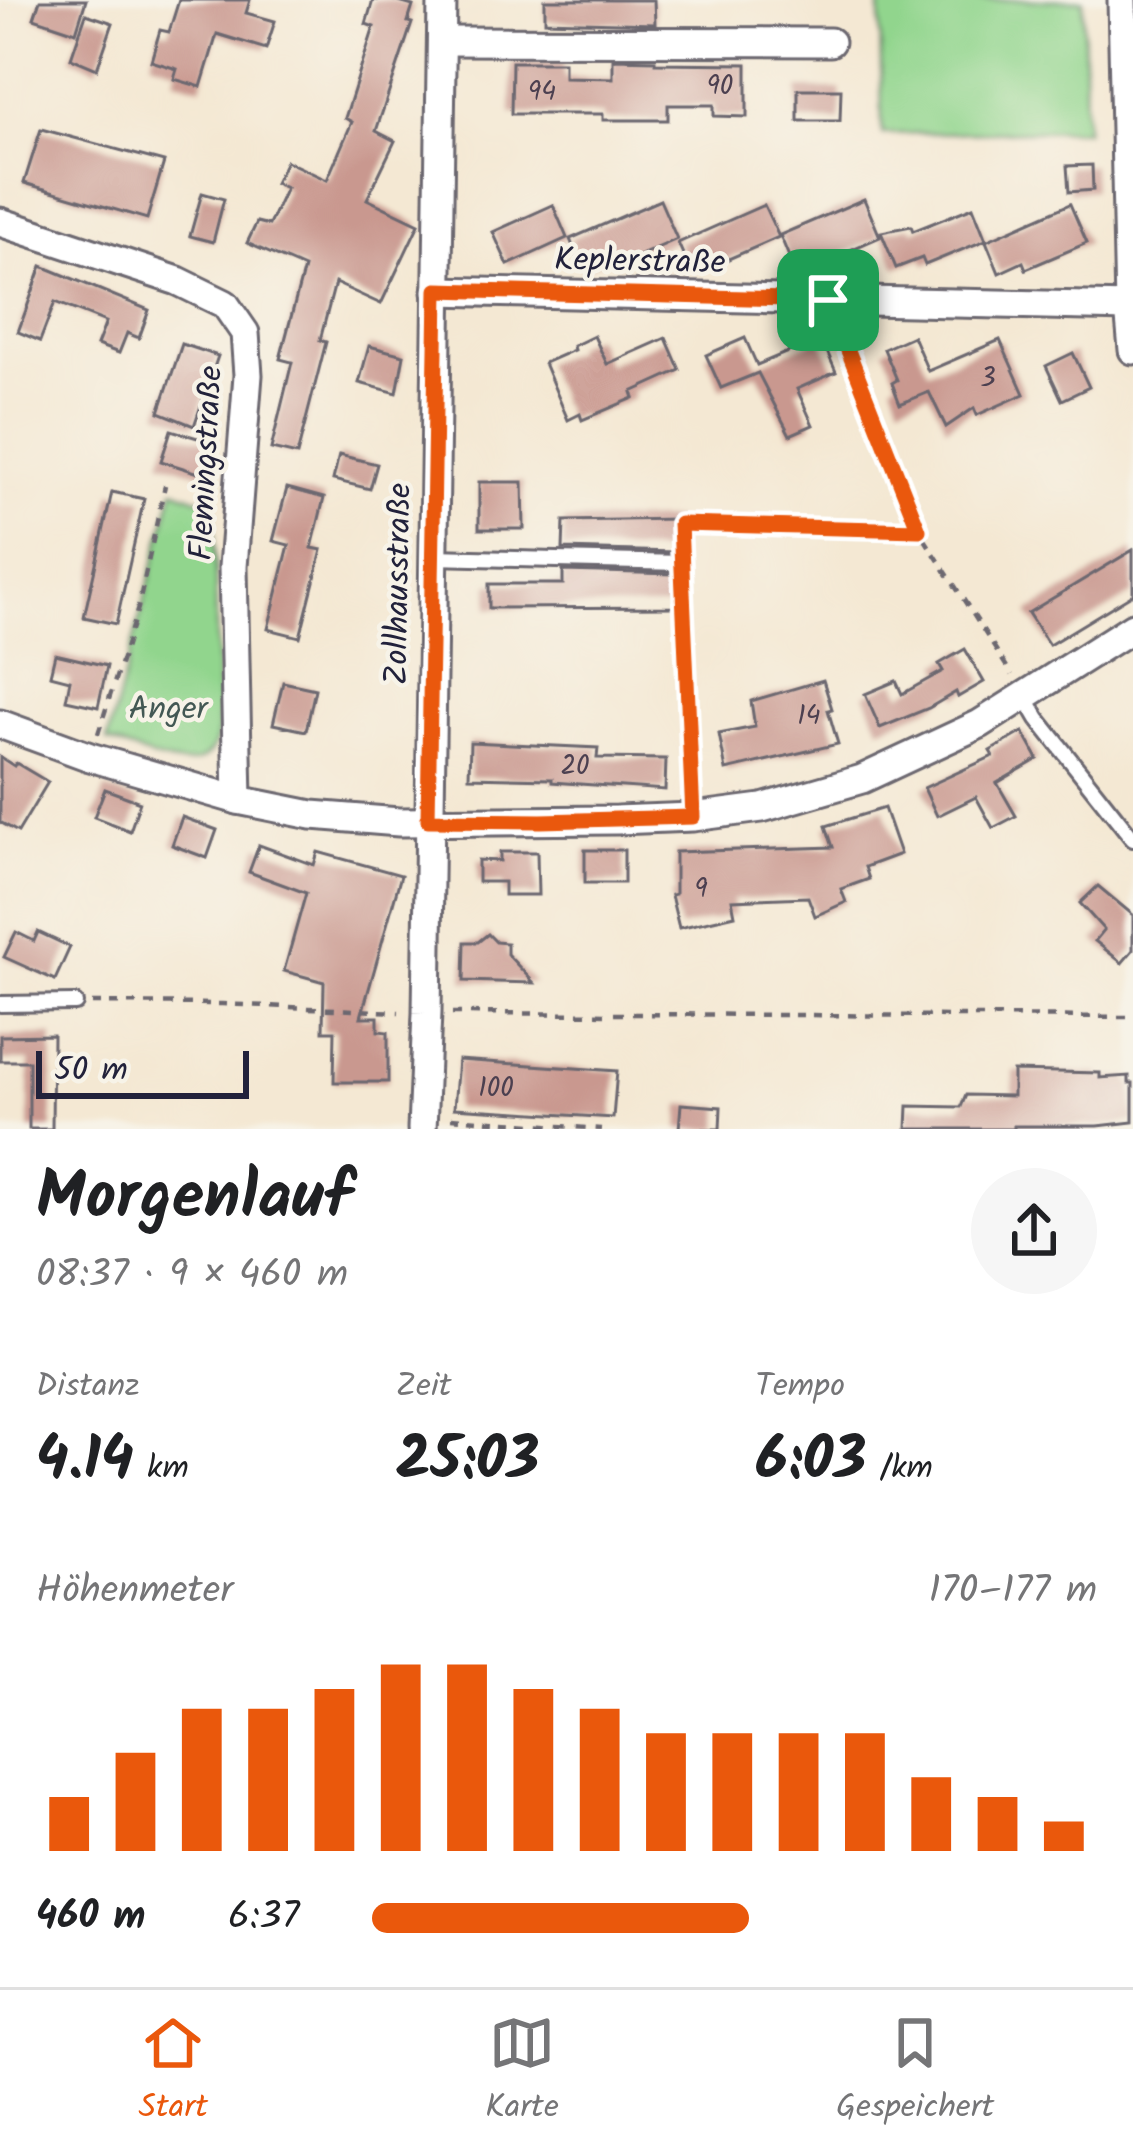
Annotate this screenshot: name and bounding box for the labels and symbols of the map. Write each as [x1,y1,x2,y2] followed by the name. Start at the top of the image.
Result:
[707,65,733,108] house number: 90
[528,71,556,114] house number: 94
[554,235,726,290] street label: Keplerstraße
[777,249,879,351] pin
[980,357,996,400] house number: 3
[176,364,239,562] street label: Flemingstraße
[371,482,428,686] street label: Zollhausstraße
[128,684,210,737] park label: Anger
[797,695,821,738] house number: 14
[560,745,590,788] house number: 20
[694,868,708,911] house number: 9
[36,1045,249,1098] scale bar
[478,1067,514,1110] house number: 100

